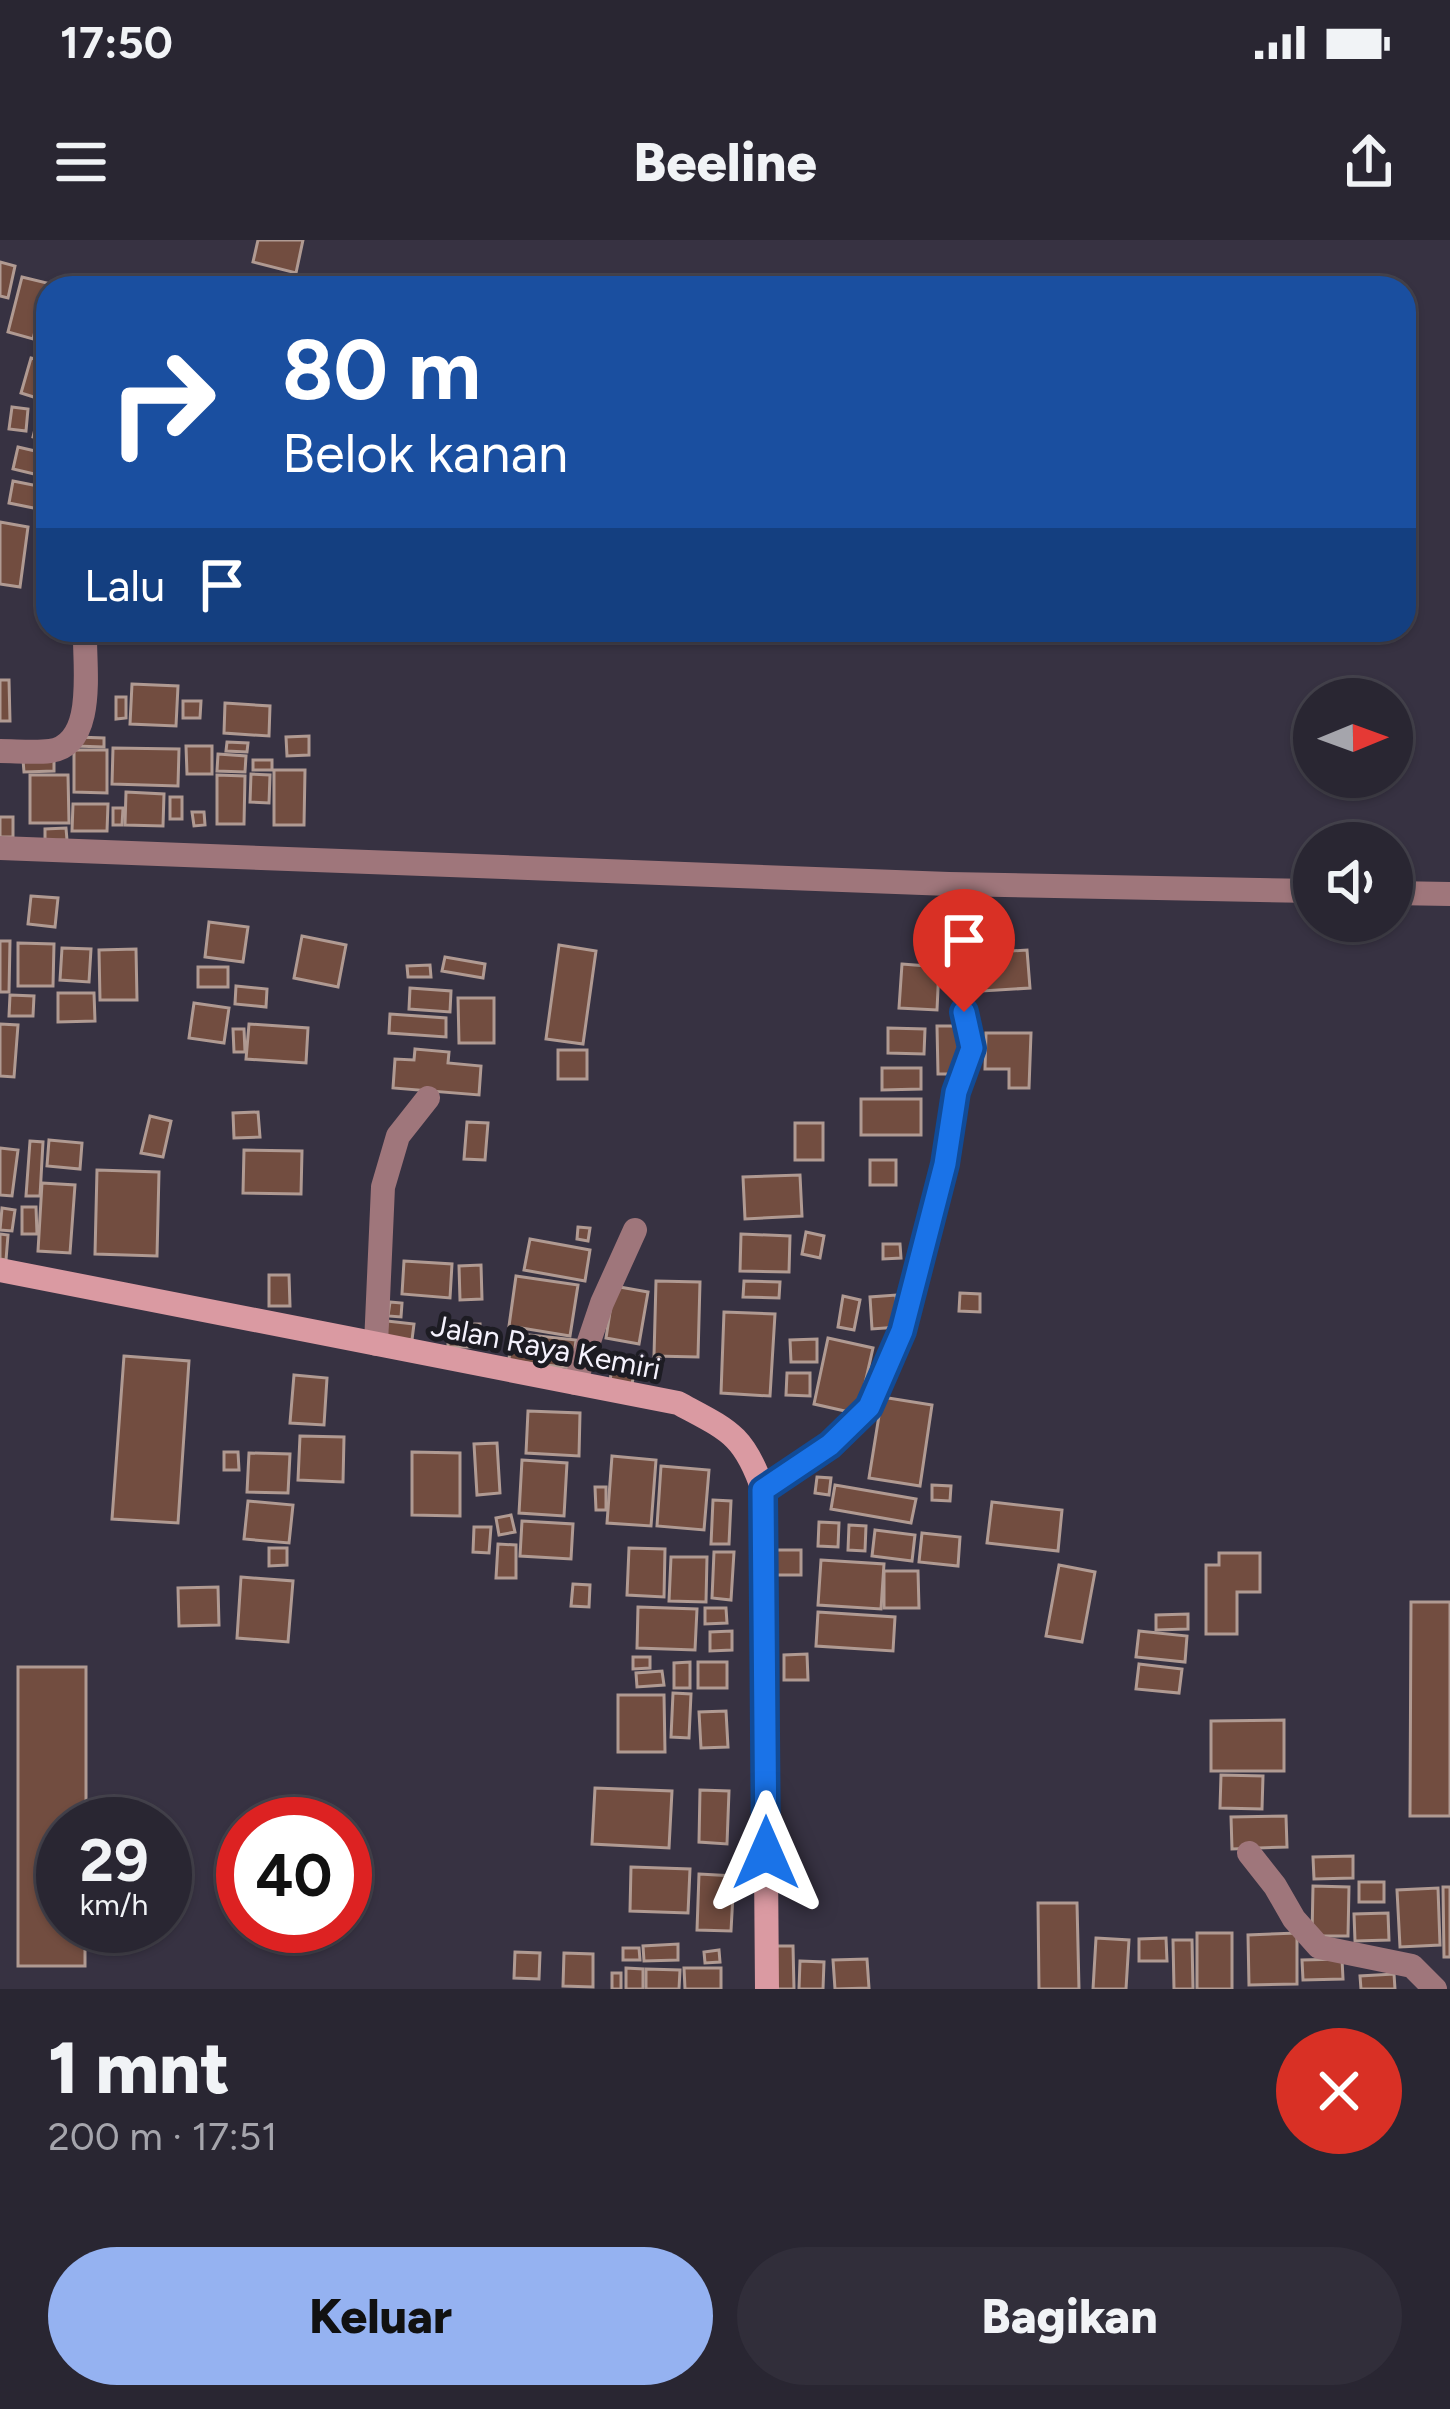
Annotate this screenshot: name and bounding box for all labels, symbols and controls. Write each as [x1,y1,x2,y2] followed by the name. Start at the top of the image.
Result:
[60,15,173,69] text: 17:50
[48,129,114,195] icon: menu
[1336,129,1402,195] icon: share
[633,130,817,195] text: Beeline
[282,319,481,420] text: 80 m
[84,324,240,480] icon: right
[282,421,568,486] text: Belok kanan
[189,552,255,618] icon: arrive
[84,558,165,612] text: Lalu
[1293,678,1413,798] north arrow
[1293,678,1413,942] map controls
[1293,822,1413,942] button: sound
[913,889,1015,1012] pin
[931,907,997,973] icon: arrive
[428,1307,664,1387] street label: Jalan Raya Kemiri
[703,1790,829,1916] position arrow
[216,1797,372,1953] speed limit sign: 40
[79,1824,149,1896] text: 29
[80,1886,148,1923] text: km/h
[48,2025,230,2111] text: 1 mnt
[1276,2028,1402,2154] button: close
[48,2113,277,2160] text: 200 m · 17:51
[48,2247,713,2385] button: Keluar
[737,2247,1402,2385] button: Bagikan

